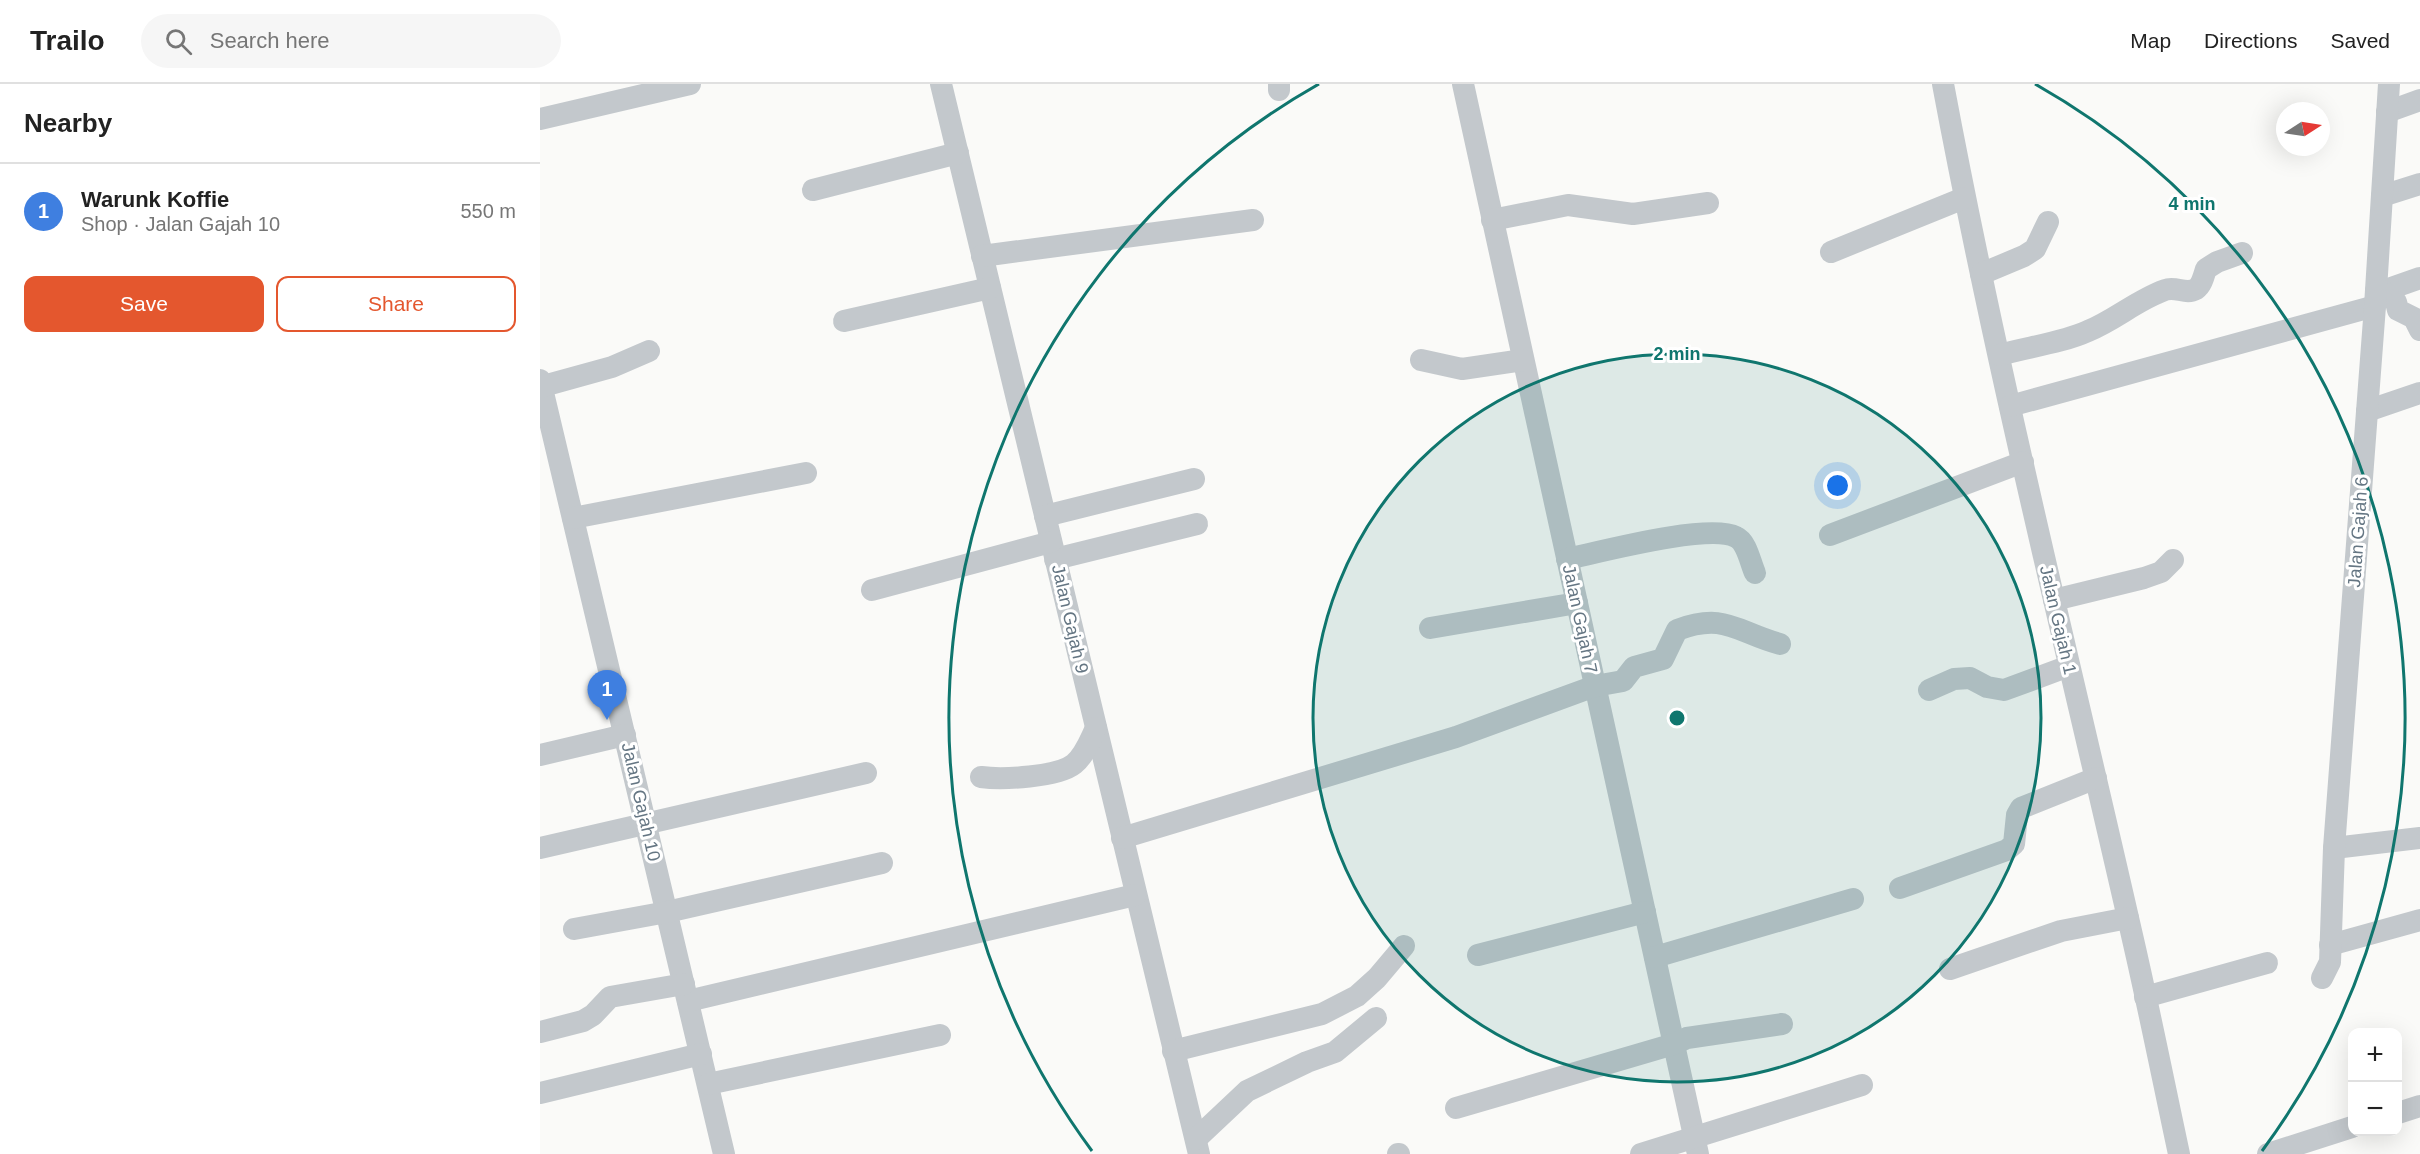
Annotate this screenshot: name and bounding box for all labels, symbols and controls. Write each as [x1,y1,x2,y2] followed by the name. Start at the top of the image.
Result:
[141,14,561,68] search box
[30,25,105,56] text: Trailo
[162,25,195,58] icon: search
[210,28,330,53] text: Search here
[2130,29,2171,52] text: Map
[2204,29,2297,52] text: Directions
[2330,29,2390,52] text: Saved
[2276,102,2330,156] north arrow
[24,108,112,138] text: Nearby
[81,187,229,212] text: Warunk Koffie
[2168,194,2216,214] text: 4 min
[38,200,49,222] text: 1
[460,200,516,222] text: 550 m
[81,213,280,235] text: Shop · Jalan Gajah 10
[24,276,264,332] button: Save
[276,276,516,332] button: Share
[1653,344,1701,364] text: 2 min
[1823,471,1852,500] your location
[2344,476,2372,588] street label: Jalan Gajah 6
[1048,563,1092,675] street label: Jalan Gajah 9
[1559,563,1601,675] street label: Jalan Gajah 7
[2036,564,2080,676] street label: Jalan Gajah 1
[588,670,626,720] pin: 1
[1667,708,1687,728] centre of rings
[618,741,664,863] street label: Jalan Gajah 10
[2348,1028,2402,1136] map controls
[2348,1028,2402,1082] button: +
[2348,1082,2402,1136] button: −

